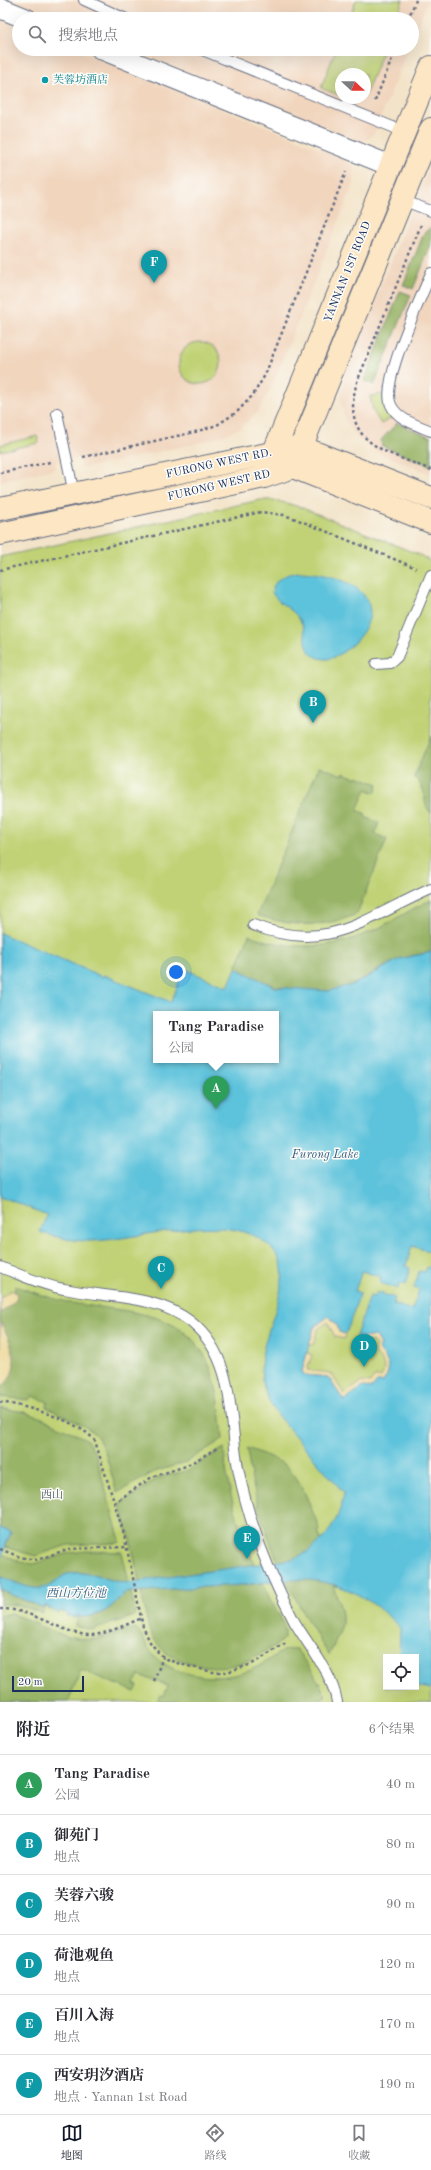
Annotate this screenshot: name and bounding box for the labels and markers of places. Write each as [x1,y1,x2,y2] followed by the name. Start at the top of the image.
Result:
[53,73,108,86] place label: 芙蓉坊酒店
[40,75,50,85] marker: 芙蓉坊酒店
[141,250,167,283] pin: F
[300,690,326,723] pin: B
[203,1076,229,1109] pin: A
[148,1256,174,1289] pin: C
[351,1334,377,1367] pin: D
[234,1526,260,1559] pin: E

